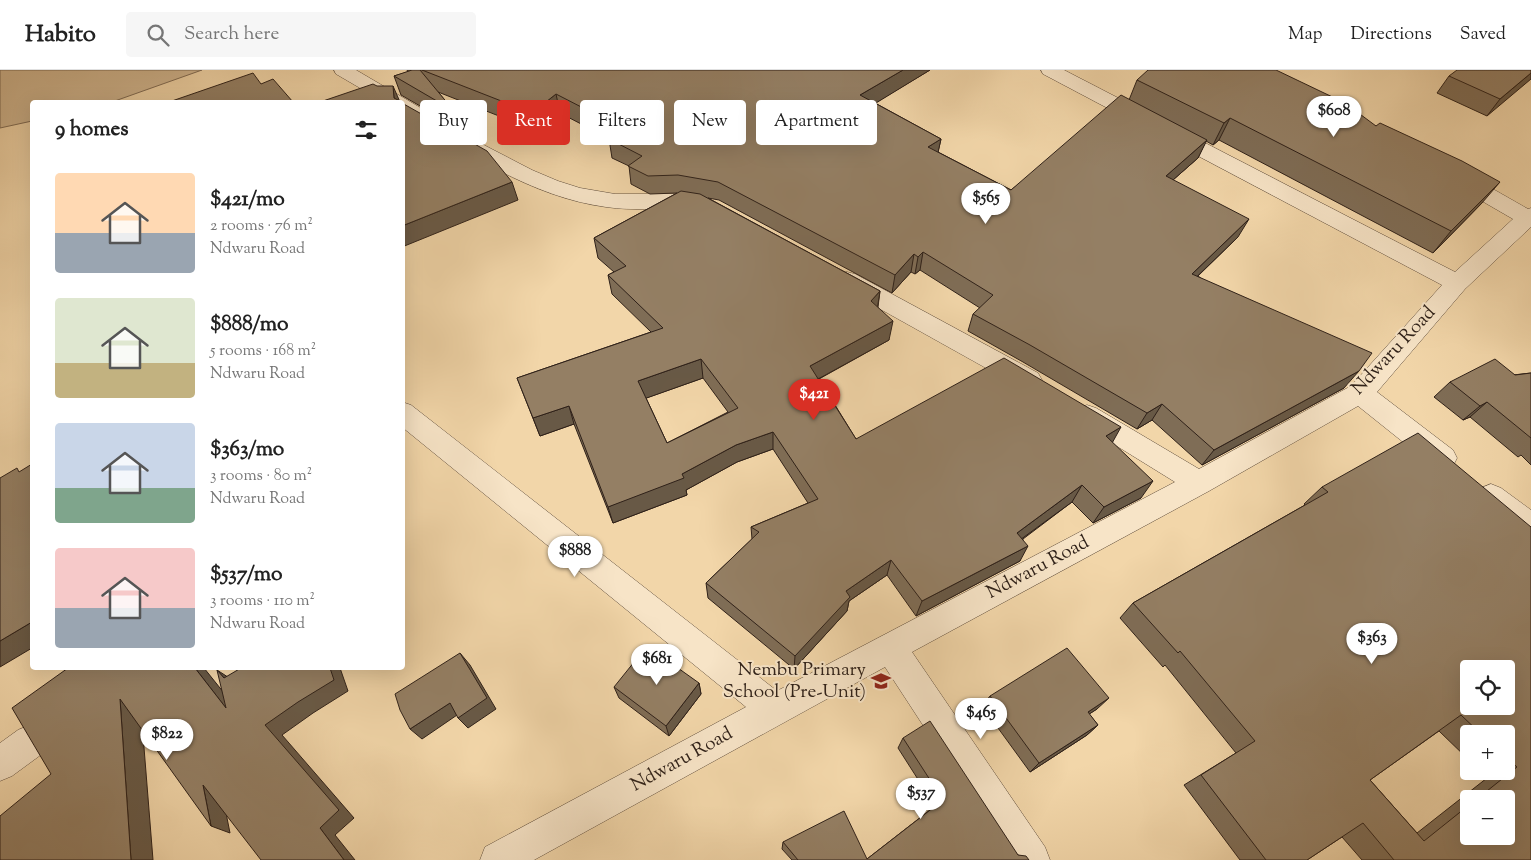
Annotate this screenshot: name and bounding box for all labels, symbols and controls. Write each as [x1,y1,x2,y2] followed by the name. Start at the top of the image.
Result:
[126,12,476,57] search box
[25,18,96,52] text: Habito
[144,21,172,49] icon: search
[184,21,279,48] text: Search here
[1288,22,1323,48] text: Map
[1351,22,1432,48] text: Directions
[1460,22,1506,48] text: Saved
[1304,96,1364,138] pin: $608
[420,100,487,145] chip: Buy
[497,100,570,145] chip: Rent
[580,100,664,145] chip: Filters
[674,100,746,145] chip: New
[756,100,877,145] chip: Apartment
[1318,100,1350,123] text: $608
[55,115,128,145] text: 9 homes
[352,116,380,144] icon: filters
[956,182,1016,225] pin: $565
[210,185,285,215] text: $421/mo
[972,187,1000,210] text: $565
[95,193,155,253] icon: home
[210,215,313,238] text: 2 rooms · 76 m²
[210,238,305,261] text: Ndwaru Road
[1346,300,1443,402] street label: Ndwaru Road
[210,310,288,340] text: $888/mo
[95,318,155,378] icon: home
[210,340,316,363] text: 5 rooms · 168 m²
[210,363,305,386] text: Ndwaru Road
[784,378,844,421] pin: $421
[799,383,829,406] text: $421
[210,435,284,465] text: $363/mo
[95,443,155,503] icon: home
[210,465,312,488] text: 3 rooms · 80 m²
[210,488,305,511] text: Ndwaru Road
[982,529,1094,606] street label: Ndwaru Road
[545,536,605,578] pin: $888
[559,540,591,563] text: $888
[210,560,283,590] text: $537/mo
[95,568,155,628] icon: home
[210,590,315,613] text: 3 rooms · 110 m²
[210,613,305,636] text: Ndwaru Road
[1342,622,1402,665] pin: $363
[1357,627,1387,650] text: $363
[627,644,687,686] pin: $681
[642,648,672,671] text: $681
[723,657,867,706] place label: Nembu Primary School (Pre-Unit)
[1460,660,1515,845] map controls
[1460,660,1515,715] button: locate
[870,670,892,692] school or university icon: Nembu Primary School (Pre-Unit)
[951,698,1011,740] pin: $465
[966,702,996,725] text: $465
[137,718,197,761] pin: $822
[626,721,738,799] street label: Ndwaru Road
[151,723,183,746] text: $822
[1460,725,1515,780] button: +
[891,778,951,820] pin: $537
[907,782,935,805] text: $537
[1460,790,1515,845] button: −

